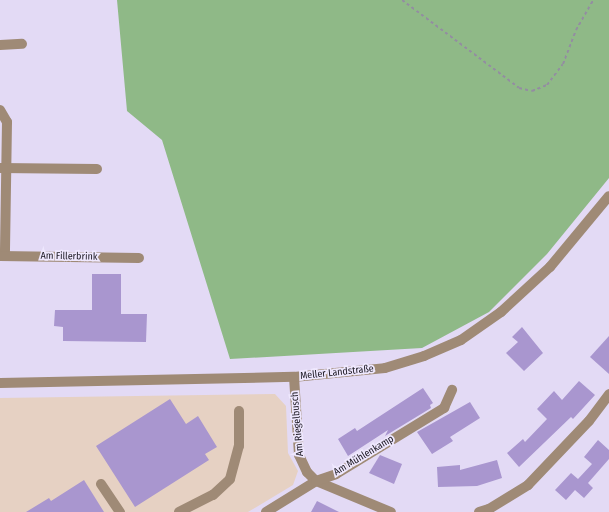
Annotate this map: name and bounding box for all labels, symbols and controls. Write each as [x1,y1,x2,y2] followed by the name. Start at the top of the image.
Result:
[40,251,98,263] street label: Am Fillerbrink
[300,363,374,383] street label: Meller Landstraße
[289,391,307,457] street label: Am Riegelbusch
[332,433,396,479] street label: Am Mühlenkamp

